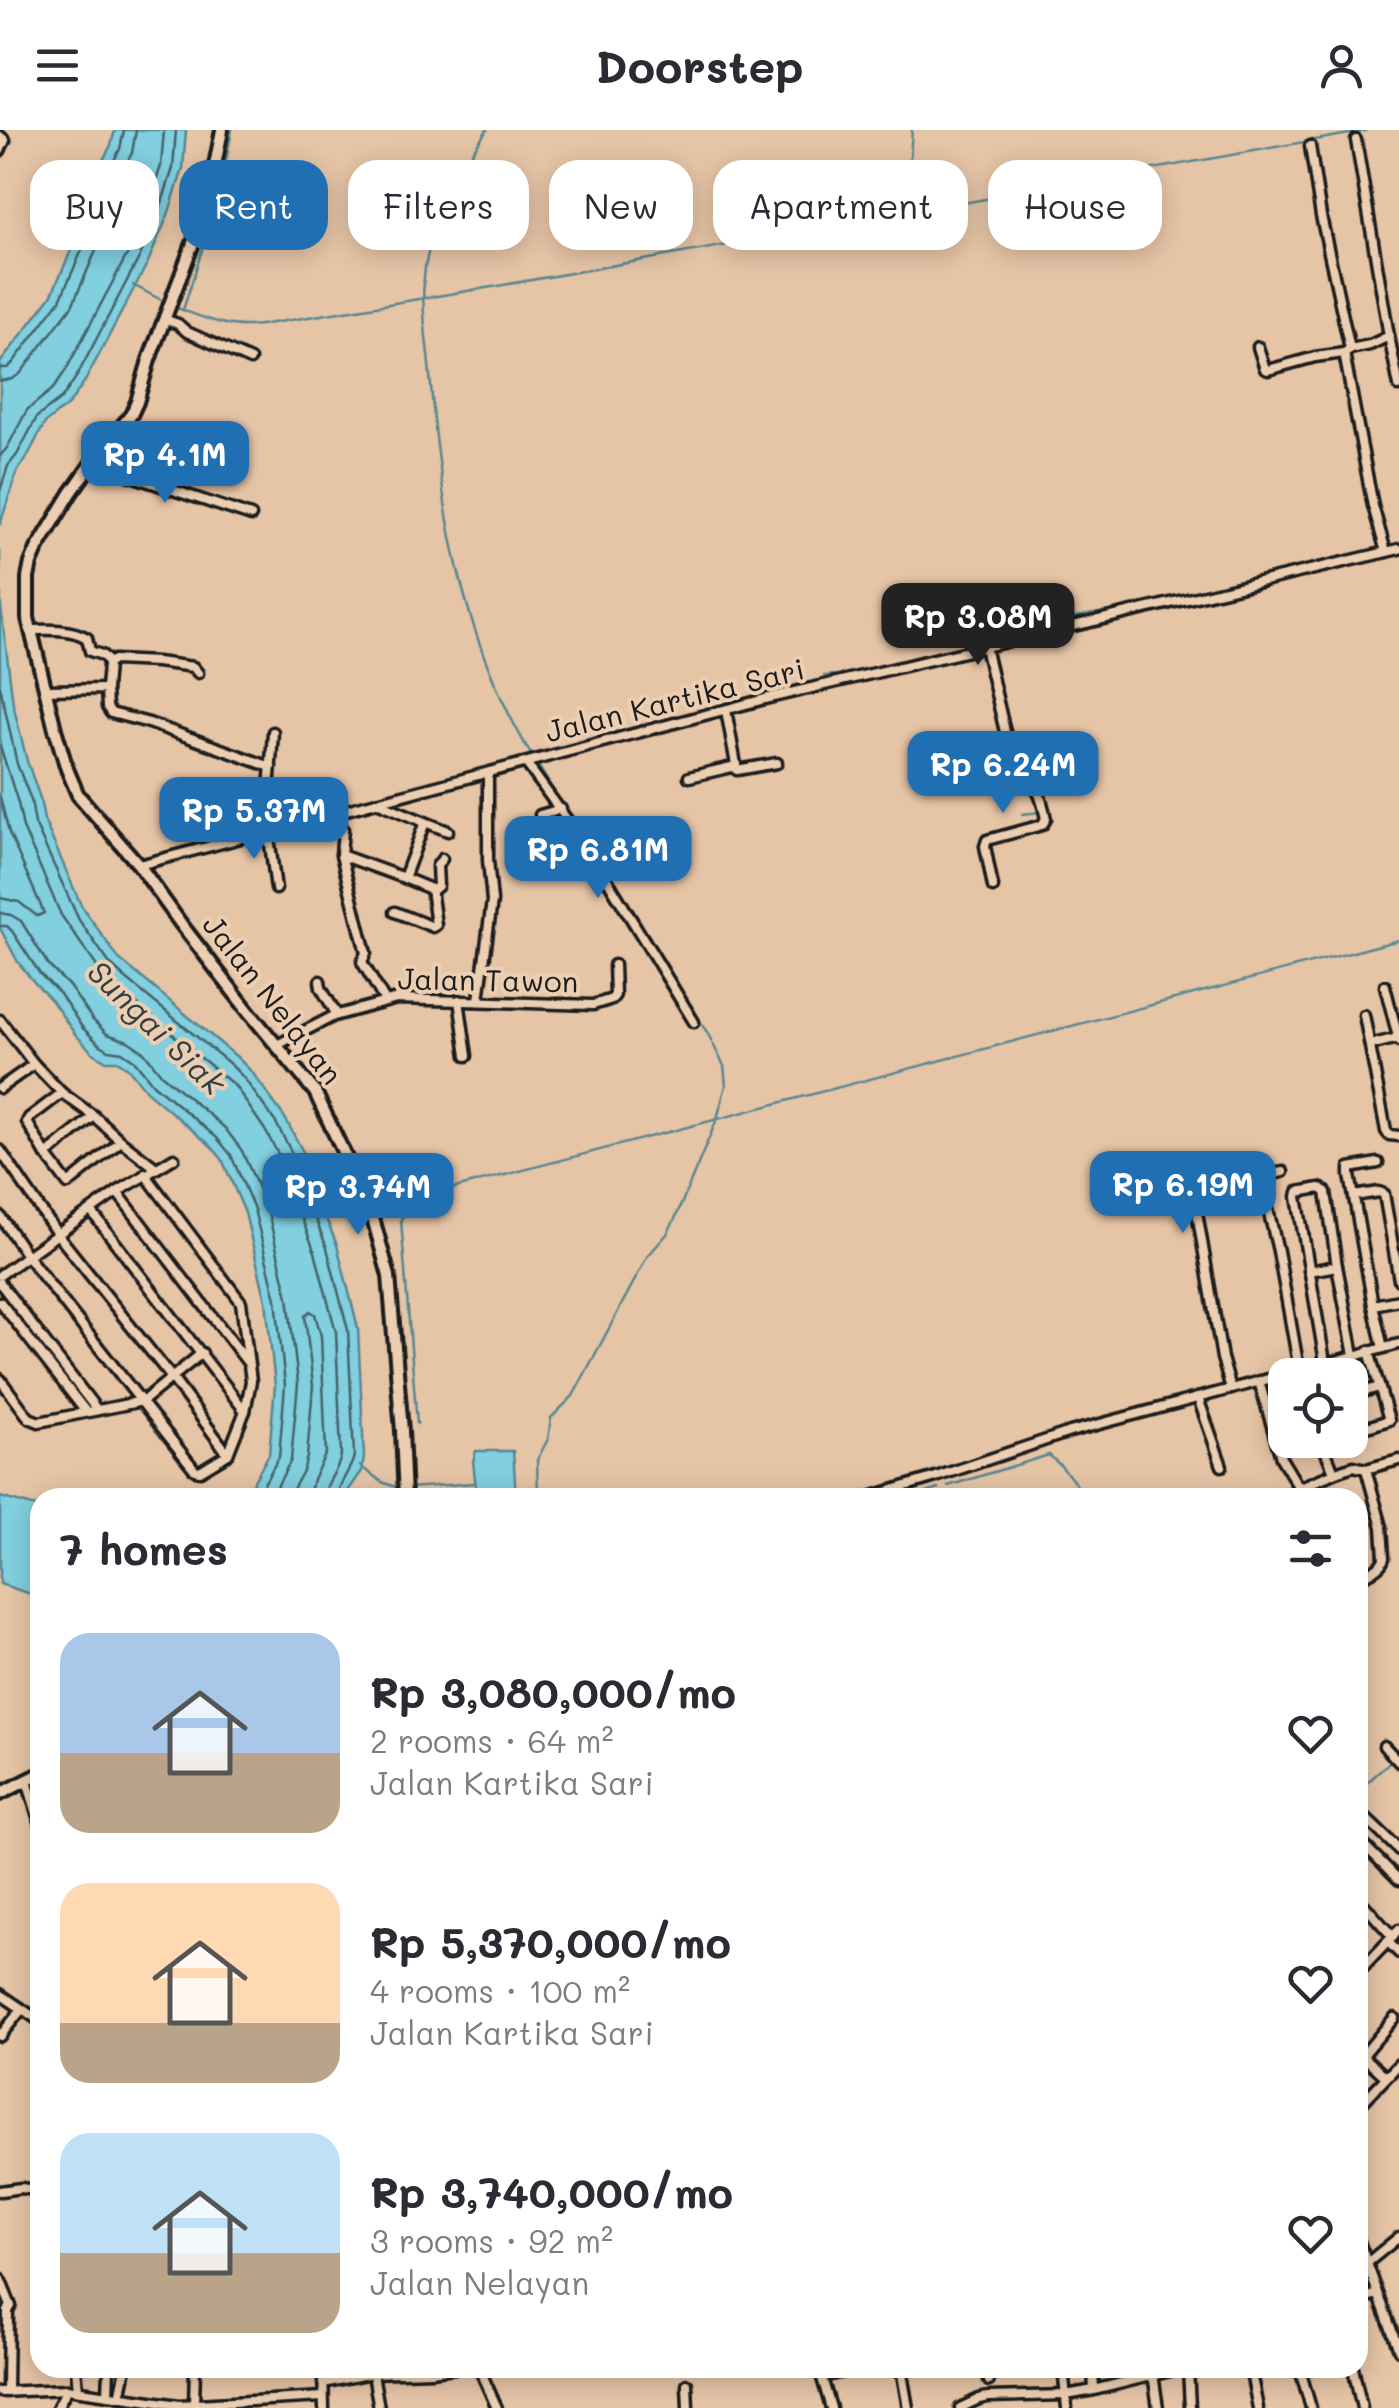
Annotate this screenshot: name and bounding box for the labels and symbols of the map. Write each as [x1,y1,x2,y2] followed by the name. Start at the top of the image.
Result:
[73,421,257,506] pin: Rp 4.1M
[875,583,1081,668] pin: Rp 3.08M
[541,647,808,751] street label: Jalan Kartika Sari
[900,731,1106,816] pin: Rp 6.24M
[151,777,357,862] pin: Rp 5.37M
[495,816,701,901] pin: Rp 6.81M
[195,905,353,1092] street label: Jalan Nelayan
[79,950,236,1104] water label: Sungai Siak
[397,957,579,1001] street label: Jalan Tawon
[1080,1151,1286,1236] pin: Rp 6.19M
[255,1153,461,1238] pin: Rp 3.74M

